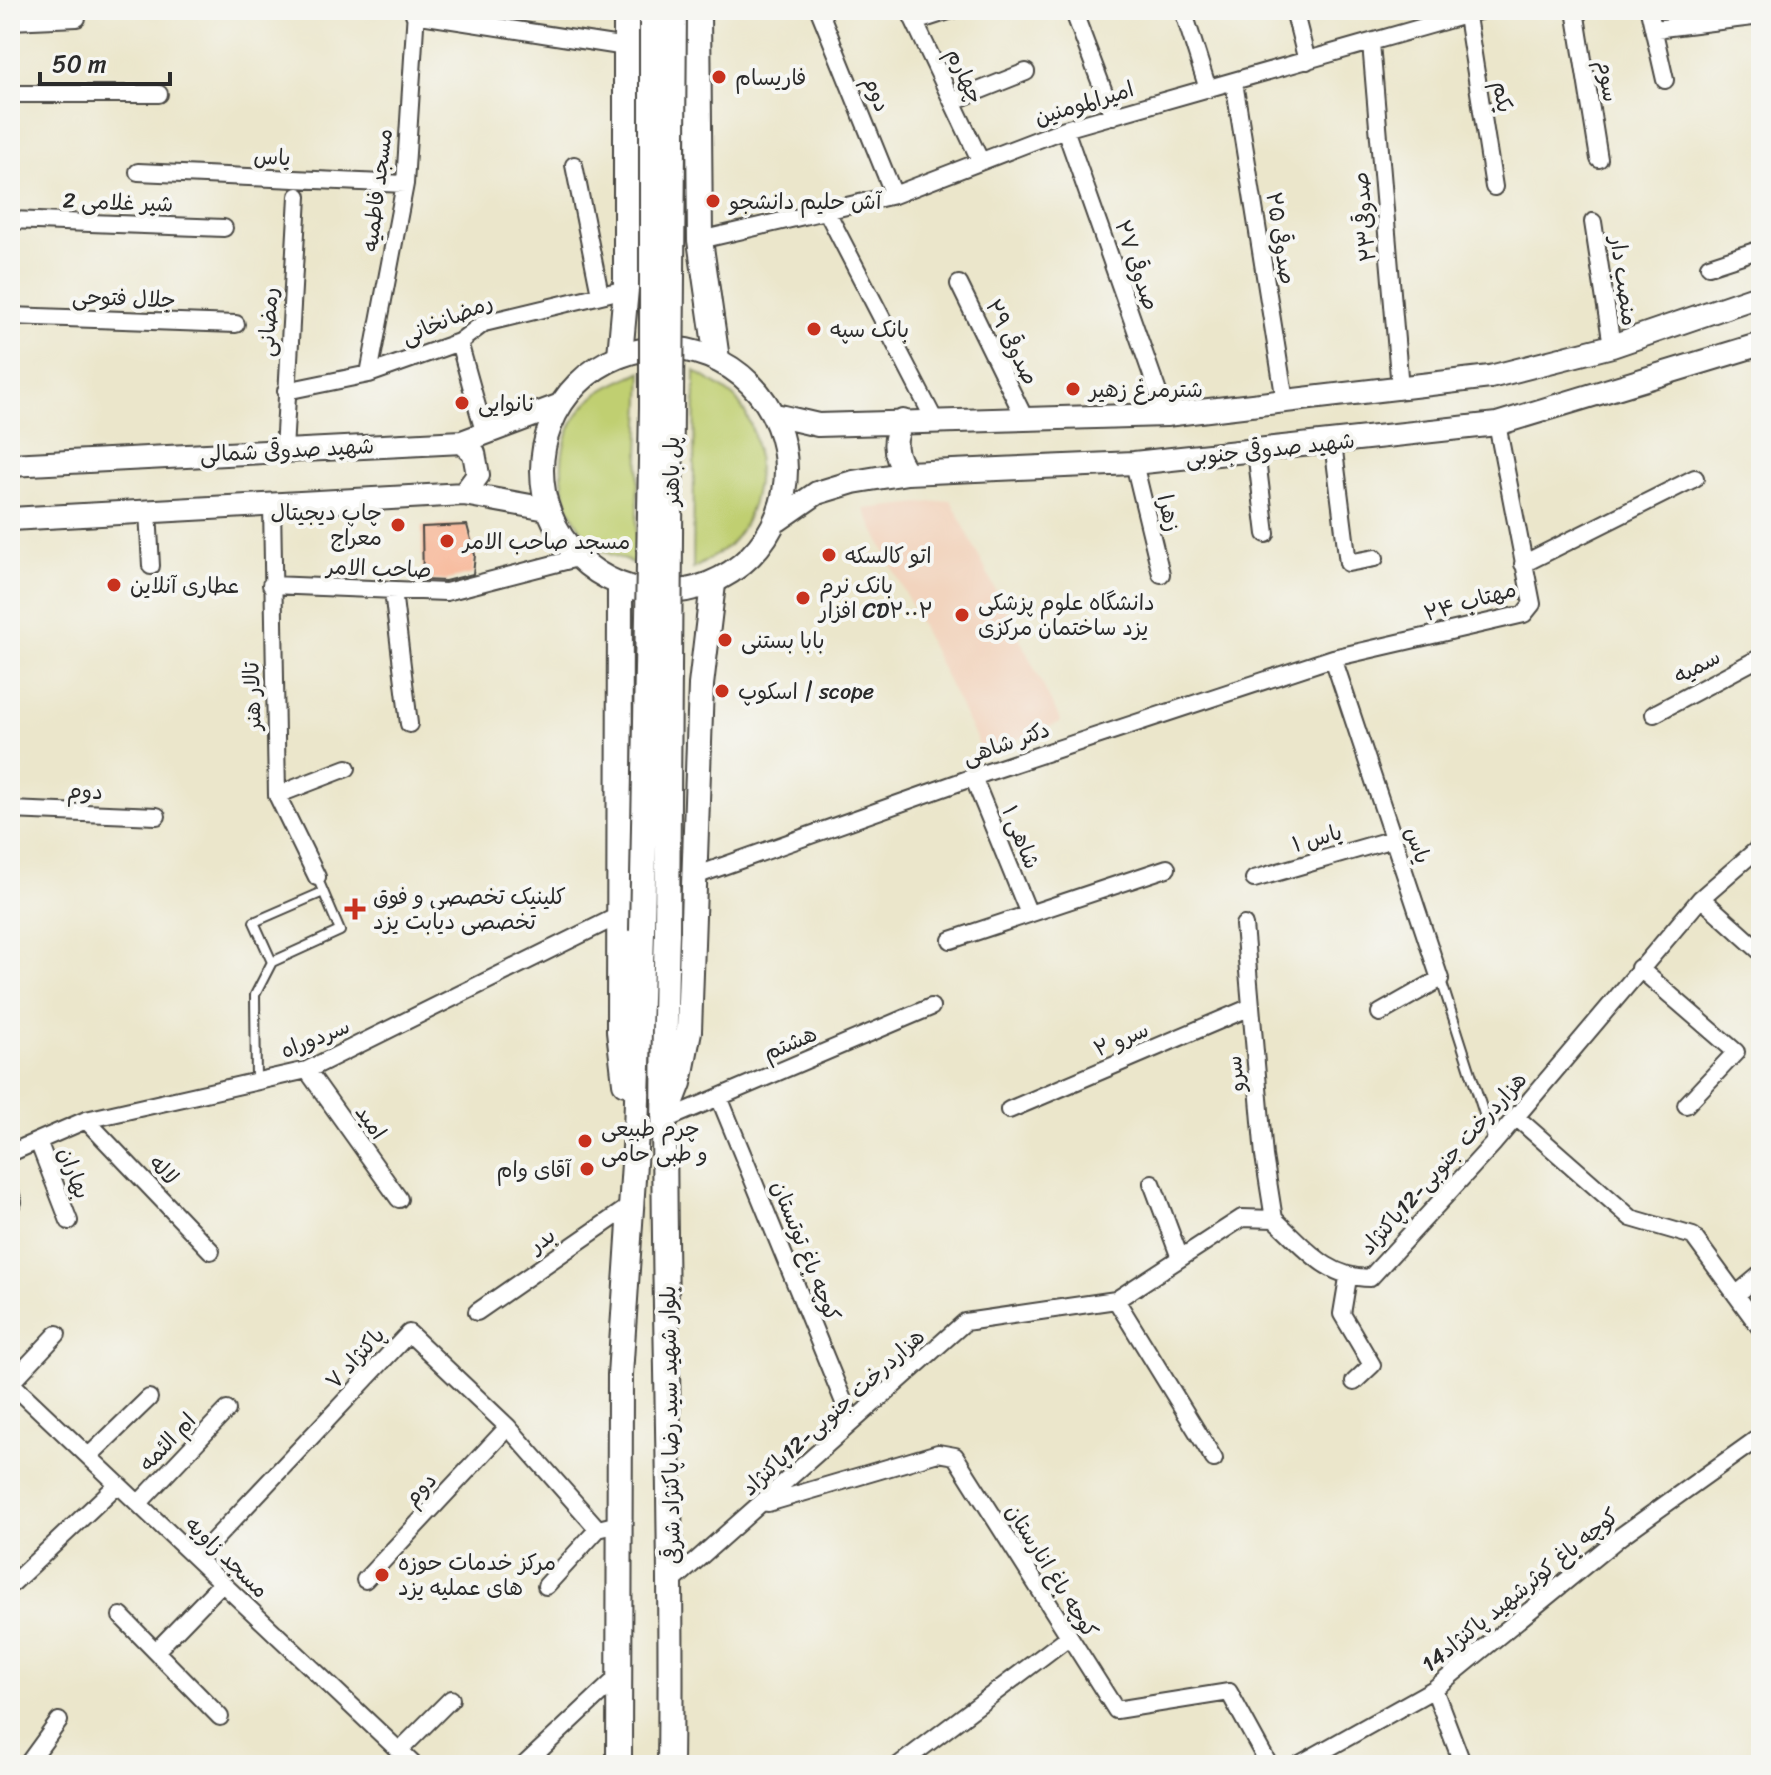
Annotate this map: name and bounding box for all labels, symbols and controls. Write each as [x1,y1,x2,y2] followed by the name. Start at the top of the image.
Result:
[40,36,170,86] scale bar
[935,41,995,111] street label: چهارم
[52,43,107,85] text: 50 m
[1585,57,1631,105] street label: سوم
[735,58,807,97] place label: فاریسام
[710,68,728,86] marker: فاریسام
[1029,69,1139,137] street label: امیرالمومنین
[852,70,902,118] street label: دوم
[1481,79,1525,115] street label: یکم
[350,126,404,254] street label: مسجد فاطمیه
[253,137,291,177] street label: یاس
[1341,170,1387,264] street label: صدوقی۲۳
[62,181,174,223] street label: شیر غلامی 2
[728,182,883,221] place label: آش حلیم دانشجو
[1254,189,1308,287] street label: صدوقی ۲۵
[704,192,722,210] marker: آش حلیم دانشجو
[1103,214,1171,316] street label: صدوقی ۲۷
[1598,232,1650,328] street label: منصب دار
[71,277,177,319] street label: جلال فتوحی
[395,282,499,356] street label: رمضانخانی
[247,286,289,358] street label: رمضانی
[974,292,1050,392] street label: صدوقی ۲۹
[830,310,909,349] place label: بانک سپه
[805,320,823,338] marker: بانک سپه
[1087,370,1203,409] place label: شترمرغ زهیر
[1064,380,1082,398] marker: شترمرغ زهیر
[478,384,535,423] place label: نانوایی
[453,394,471,412] marker: نانوایی
[1183,421,1357,477] street label: شهید صدوقی جنوبی
[199,426,375,474] street label: شهید صدوقی شمالی
[652,436,691,508] street label: پل باهنر
[1146,490,1192,536] street label: زهرا
[270,493,382,557] place label: چاپ دیجیتال معراج
[389,516,407,534] marker: چاپ دیجیتال معراج
[461,522,630,561] place label: مسجد صاحب الامر
[438,532,456,550] marker: مسجد صاحب الامر
[845,536,932,575] place label: اتو کالسکه
[820,546,838,564] marker: اتو کالسکه
[324,547,432,589] street label: صاحب الامر
[130,566,239,605] place label: عطاری آنلاین
[817,566,933,630] place label: بانک نرم افزار CD۲۰۰۲
[1419,569,1521,633] street label: مهتاب ۲۴
[105,576,123,594] marker: عطاری آنلاین
[978,583,1155,647] place label: دانشگاه علوم پزشکی یزد ساختمان مرکزی
[794,589,812,607] marker: بانک نرم افزار CD۲۰۰۲
[953,606,971,624] marker: دانشگاه علوم پزشکی یزد ساختمان مرکزی
[741,621,825,660] place label: بابا بستنی
[716,631,734,649] marker: بابا بستنی
[1666,637,1728,695] street label: سمیه
[231,661,273,733] street label: تالار هنر
[738,672,874,711] place label: اسکوپ | scope
[713,682,731,700] marker: اسکوپ | scope
[957,710,1055,776] street label: دکتر شاهی
[66,771,104,811] street label: دوم
[991,799,1051,875] street label: شاهی ۱
[1287,812,1347,864] street label: یاس ۱
[1394,821,1442,869] street label: یاس
[373,877,566,941] place label: کلینیک تخصصی و فوق تخصصی دیابت یزد
[344,898,366,920] marker: کلینیک تخصصی و فوق تخصصی دیابت یزد
[274,1006,356,1070] street label: سردوراه
[1087,1010,1155,1068] street label: سرو ۲
[757,1014,823,1072] street label: هشتم
[1214,1054,1256,1095] street label: سرو
[1349,1062,1537,1264] street label: هزاردرخت جنوبی-12پاکنژاد
[345,1096,397,1148] street label: امید
[601,1109,708,1173] place label: چرم طبیعی و طبی حامی
[576,1132,594,1150] marker: چرم طبیعی و طبی حامی
[46,1141,102,1205] street label: بهاران
[139,1145,189,1195] street label: لاله
[497,1150,573,1189] place label: آقای وام
[578,1160,596,1178] marker: آقای وام
[760,1174,852,1328] street label: کوچه باغ توتستان
[519,1217,564,1265] street label: بدر
[648,1285,692,1565] street label: بلوار شهید سید رضا پاکنژاد شرقی
[315,1317,395,1399] street label: پاکنژاد ۷
[732,1318,934,1506] street label: هزاردرخت جنوبی-12پاکنژاد
[128,1403,206,1481] street label: ام الئمه
[394,1463,446,1515] street label: دوم
[995,1496,1109,1646] street label: کوچه باغ انارستان
[1412,1498,1628,1682] street label: کوچه باغ کوثرشهید پاکنژاد14
[175,1506,279,1608] street label: مسجد زاویه
[398,1543,556,1607] place label: مرکز خدمات حوزه های عملیه یزد
[373,1566,391,1584] marker: مرکز خدمات حوزه های عملیه یزد

